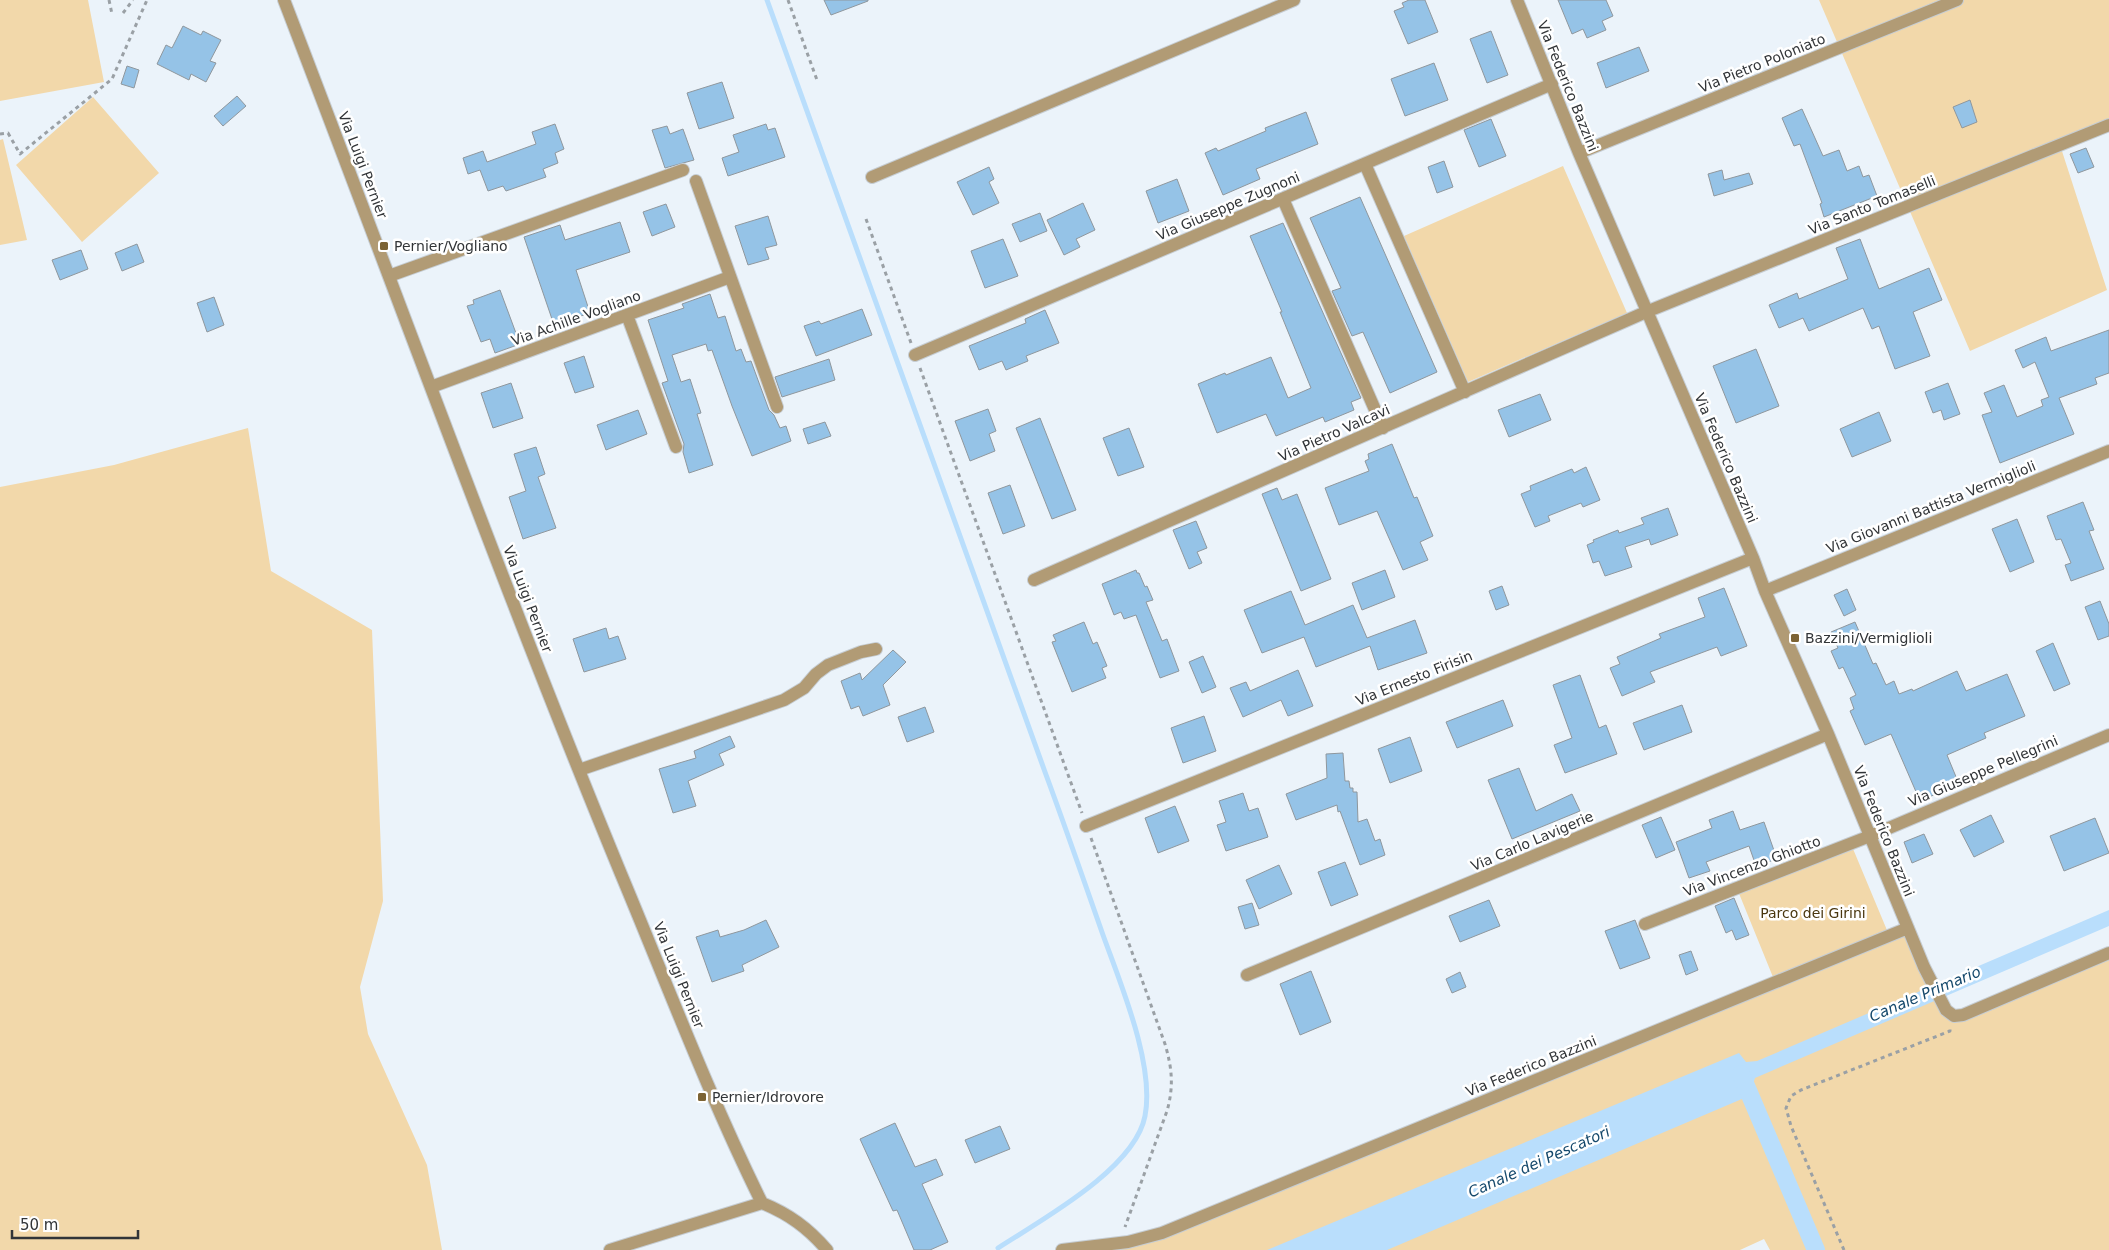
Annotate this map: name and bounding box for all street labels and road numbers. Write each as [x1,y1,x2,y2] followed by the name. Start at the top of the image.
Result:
[1534,18,1602,154] street label: Via Federico Bazzini
[1696,30,1828,96] street label: Via Pietro Poloniato
[335,109,391,221] street label: Via Luigi Pernier
[1154,169,1302,243] street label: Via Giuseppe Zugnoni
[1806,172,1938,238] street label: Via Santo Tomaselli
[509,287,643,349] street label: Via Achille Vogliano
[1691,391,1761,525] street label: Via Federico Bazzini
[1276,401,1392,465] street label: Via Pietro Valcavi
[1824,458,2038,556] street label: Via Giovanni Battista Vermiglioli
[500,543,556,655] street label: Via Luigi Pernier
[1353,647,1475,709] street label: Via Ernesto Firisin
[1906,732,2060,810] street label: Via Giuseppe Pellegrini
[1850,763,1918,899] street label: Via Federico Bazzini
[1468,808,1596,874] street label: Via Carlo Lavigerie
[1681,832,1823,900] street label: Via Vincenzo Ghiotto
[650,920,708,1031] street label: Via Luigi Pernier
[1463,1032,1599,1100] street label: Via Federico Bazzini

